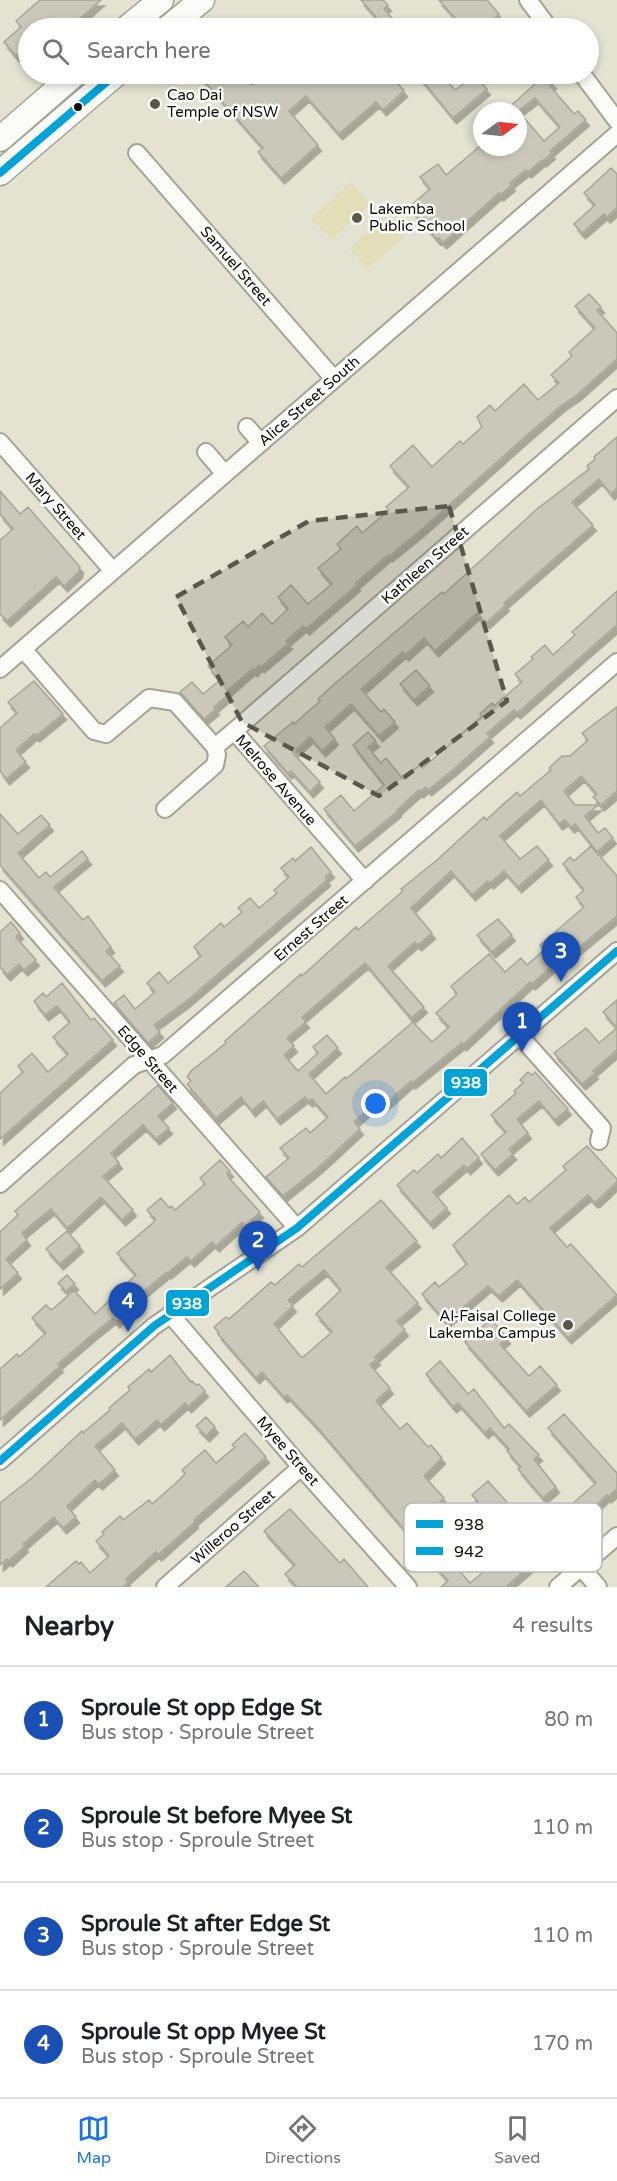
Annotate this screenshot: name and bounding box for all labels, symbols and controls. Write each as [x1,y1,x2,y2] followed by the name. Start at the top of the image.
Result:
[18,18,599,84] search box
[39,35,72,68] icon: search
[87,38,211,64] text: Search here
[167,86,278,121] place label: Cao Dai Temple of NSW
[148,97,162,111] marker: Cao Dai Temple of NSW
[72,101,84,113] unlabelled marker
[473,102,527,156] north arrow
[369,200,465,235] place label: Lakemba Public School
[350,211,364,225] marker: Lakemba Public School
[197,223,276,310] street label: Samuel Street
[255,352,363,450] street label: Alice Street South
[22,469,90,544] street label: Mary Street
[378,522,473,608] street label: Kathleen Street
[232,731,320,829] street label: Melrose Avenue
[270,891,352,965] street label: Ernest Street
[542,932,580,982] pin: 3
[502,1002,542,1052] pin: 1
[114,1022,182,1097] street label: Edge Street
[443,1068,488,1097] line badge: 938
[451,1073,481,1093] text: 938
[361,1089,390,1118] your location
[238,1222,278,1271] pin: 2
[108,1282,148,1332] pin: 4
[165,1289,210,1317] line badge: 938
[172,1294,202,1314] text: 938
[428,1307,556,1342] place label: Al-Faisal College Lakemba Campus
[561,1318,575,1332] marker: Al-Faisal College Lakemba Campus
[253,1413,323,1490] street label: Myee Street
[187,1486,279,1568] street label: Willeroo Street
[404,1503,602,1572] legend
[454,1515,484,1535] text: 938
[454,1542,484,1562] text: 942
[24,1611,114,1642] text: Nearby
[513,1614,593,1638] text: 4 results
[81,1695,322,1721] text: Sproule St opp Edge St
[37,1708,50,1732] text: 1
[544,1708,593,1732] text: 80 m
[81,1721,314,1745] text: Bus stop · Sproule Street
[81,1803,353,1829] text: Sproule St before Myee St
[37,1816,50,1840] text: 2
[532,1816,593,1840] text: 110 m
[81,1829,314,1853] text: Bus stop · Sproule Street
[81,1911,330,1937] text: Sproule St after Edge St
[37,1924,50,1948] text: 3
[532,1924,593,1948] text: 110 m
[81,1937,314,1961] text: Bus stop · Sproule Street
[81,2019,326,2045] text: Sproule St opp Myee St
[37,2032,50,2056] text: 4
[532,2032,593,2056] text: 170 m
[81,2045,314,2069] text: Bus stop · Sproule Street
[77,2112,111,2168] tab: Map
[264,2112,341,2168] tab: Directions
[494,2112,540,2168] tab: Saved

